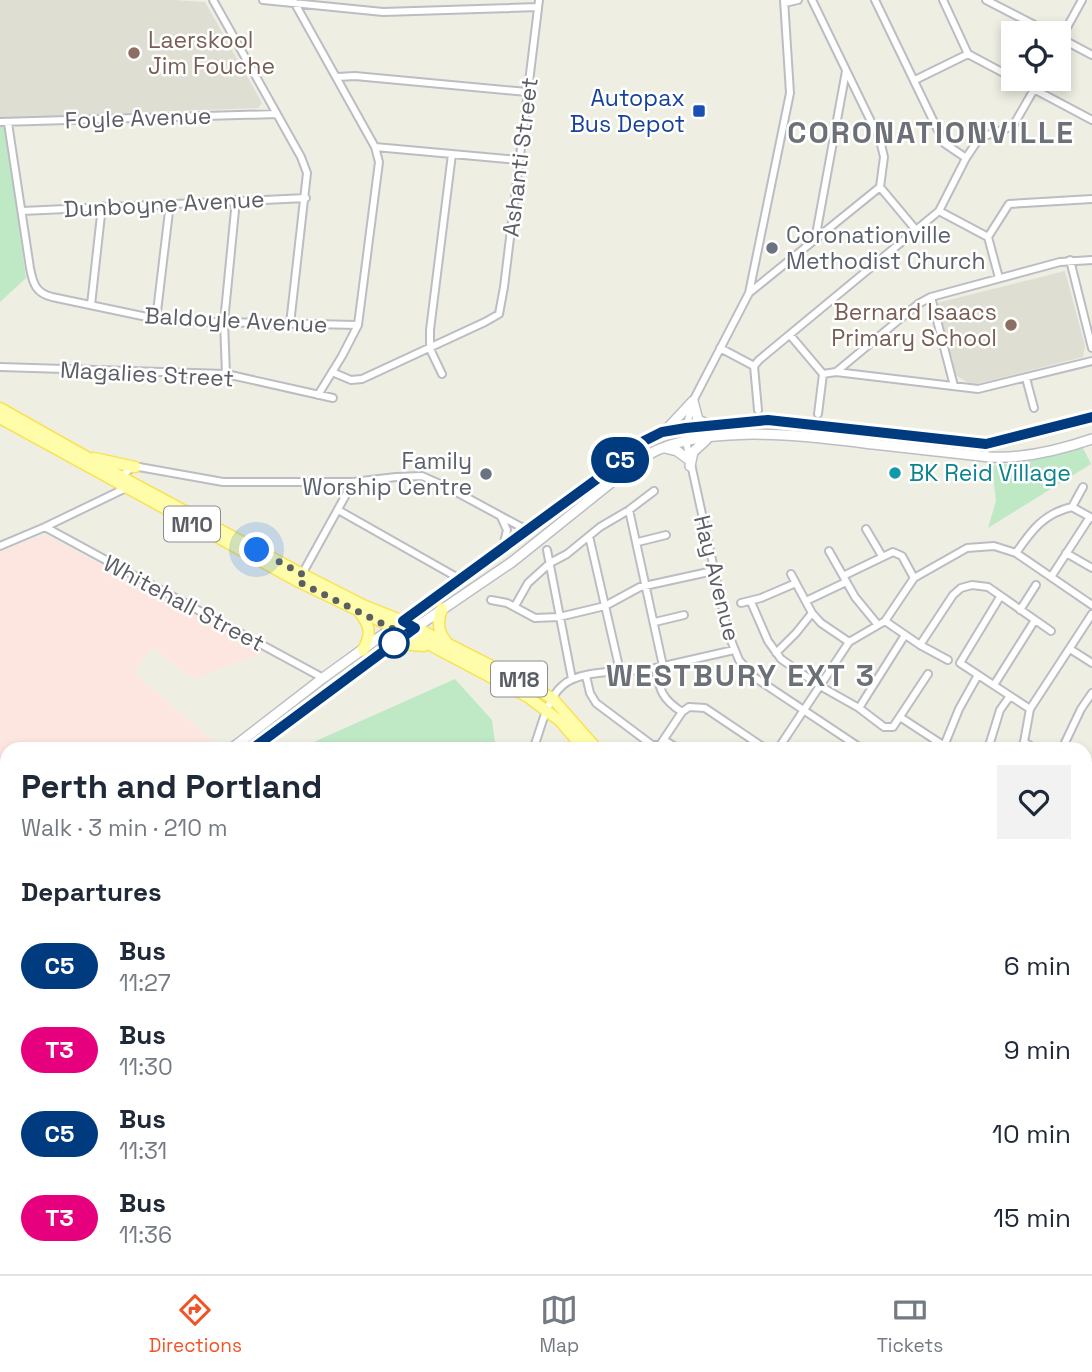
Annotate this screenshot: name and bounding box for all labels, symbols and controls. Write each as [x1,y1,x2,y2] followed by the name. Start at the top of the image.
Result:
[1001,21,1071,91] map controls
[1001,21,1071,91] button: locate
[148,25,275,81] place label: Laerskool Jim Fouche
[126,45,142,61] marker: Laerskool Jim Fouche
[495,76,545,238] street label: Ashanti Street
[570,83,685,139] place label: Autopax Bus Depot
[64,100,212,136] street label: Foyle Avenue
[691,103,707,119] marker: Autopax Bus Depot
[787,113,1075,152] district label: CORONATIONVILLE
[63,184,265,224] street label: Dunboyne Avenue
[786,220,986,276] place label: Coronationville Methodist Church
[764,240,780,256] marker: Coronationville Methodist Church
[831,297,997,353] place label: Bernard Isaacs Primary School
[144,300,328,340] street label: Baldoyle Avenue
[1003,317,1019,333] marker: Bernard Isaacs Primary School
[59,354,235,394] street label: Magalies Street
[588,437,652,483] line badge: C5
[605,444,635,475] text: C5
[302,446,472,502] place label: Family Worship Centre
[909,458,1071,488] place label: BK Reid Village
[887,465,903,481] marker: BK Reid Village
[478,466,494,482] marker: Family Worship Centre
[164,506,220,542] road number: M10
[687,512,747,644] street label: Hay Avenue
[239,532,274,567] your location
[98,548,270,658] street label: Whitehall Street
[379,628,409,658] unlabelled marker
[606,656,876,695] district label: WESTBURY EXT 3
[491,662,547,696] road number: M18
[997,765,1071,839] button: heart
[21,766,322,808] text: Perth and Portland
[21,813,228,843] text: Walk · 3 min · 210 m
[21,875,162,909] text: Departures
[119,934,166,968] text: Bus
[1004,949,1071,983] text: 6 min
[45,950,74,981] text: C5
[119,968,171,998] text: 11:27
[119,1018,166,1052] text: Bus
[1004,1033,1071,1067] text: 9 min
[45,1034,74,1065] text: T3
[119,1052,173,1082] text: 11:30
[119,1102,166,1136] text: Bus
[992,1117,1071,1151] text: 10 min
[45,1118,74,1149] text: C5
[119,1136,167,1166] text: 11:31
[119,1186,166,1220] text: Bus
[993,1201,1071,1235] text: 15 min
[45,1202,74,1233] text: T3
[119,1220,172,1250] text: 11:36
[149,1291,242,1358] tab: Directions
[540,1291,579,1358] tab: Map
[877,1291,943,1358] tab: Tickets

